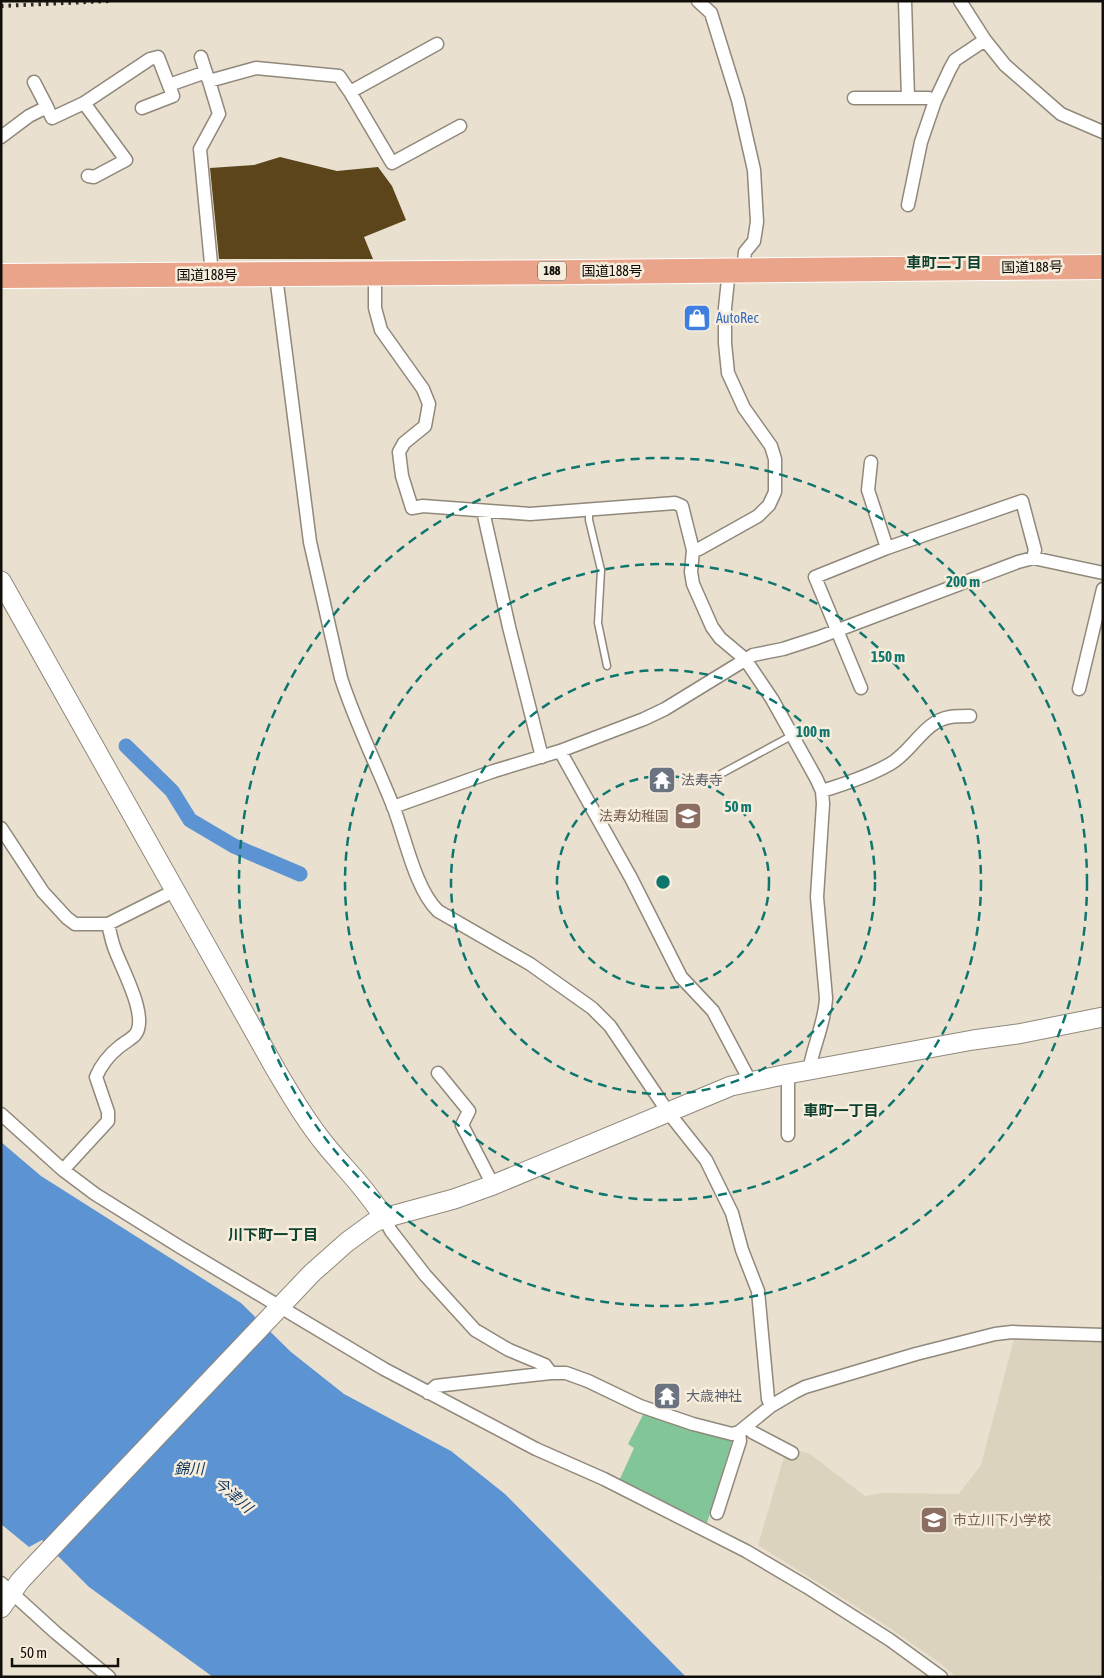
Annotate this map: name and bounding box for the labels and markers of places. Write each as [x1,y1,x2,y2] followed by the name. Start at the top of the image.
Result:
[682,303,712,333] shop icon: AutoRec
[716,310,759,326] place label: AutoRec
[647,765,677,795] temple icon: 法寿寺
[681,772,723,788] place label: 法寿寺
[673,801,703,831] school or university icon: 法寿幼稚園
[599,808,669,824] place label: 法寿幼稚園
[654,873,672,891] centre of rings
[652,1381,682,1411] temple icon: 大歳神社
[686,1388,742,1404] place label: 大歳神社
[919,1505,949,1535] school or university icon: 市立川下小学校
[953,1512,1051,1528] place label: 市立川下小学校

